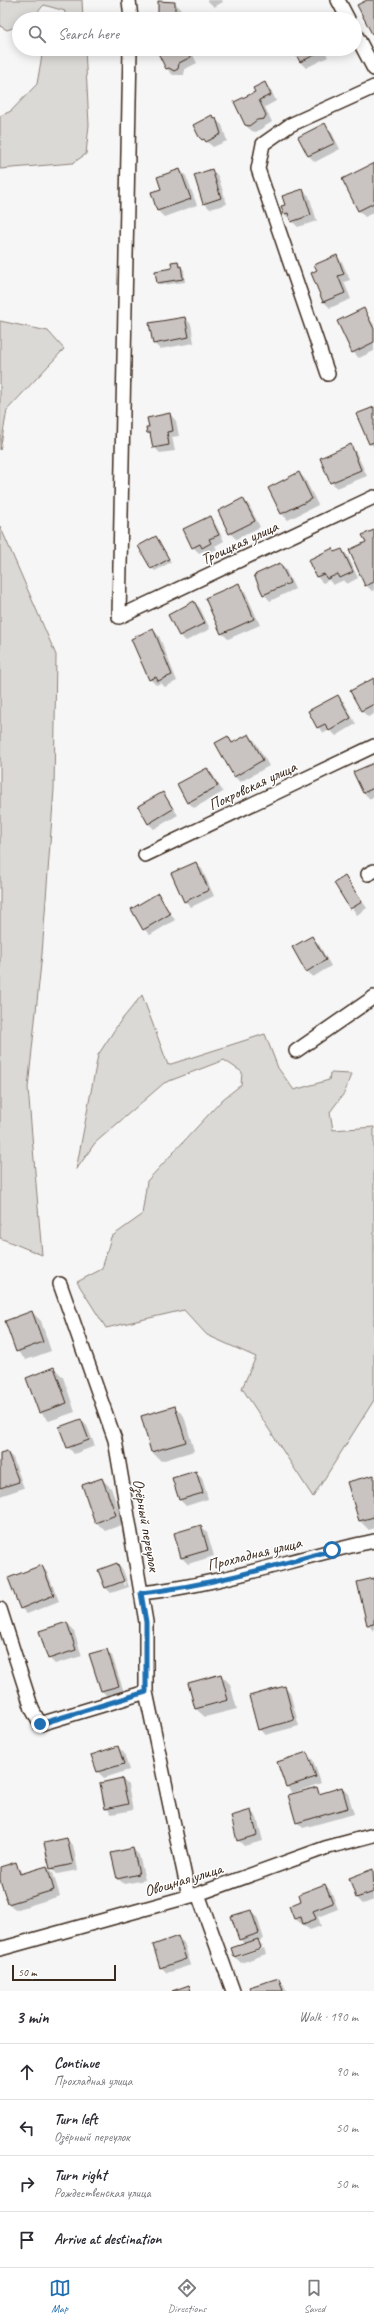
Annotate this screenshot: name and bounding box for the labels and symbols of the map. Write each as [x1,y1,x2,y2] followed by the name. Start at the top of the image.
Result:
[198,516,282,569] street label: Троицкая улица
[205,756,301,815] street label: Покровская улица
[128,1477,164,1575] street label: Озёрный переулок
[205,1532,305,1575] street label: Прохладная улица
[323,1541,341,1559] route start
[31,1715,49,1733] route end
[142,1858,226,1901] street label: Овощная улица
[12,1963,116,1982] scale bar

